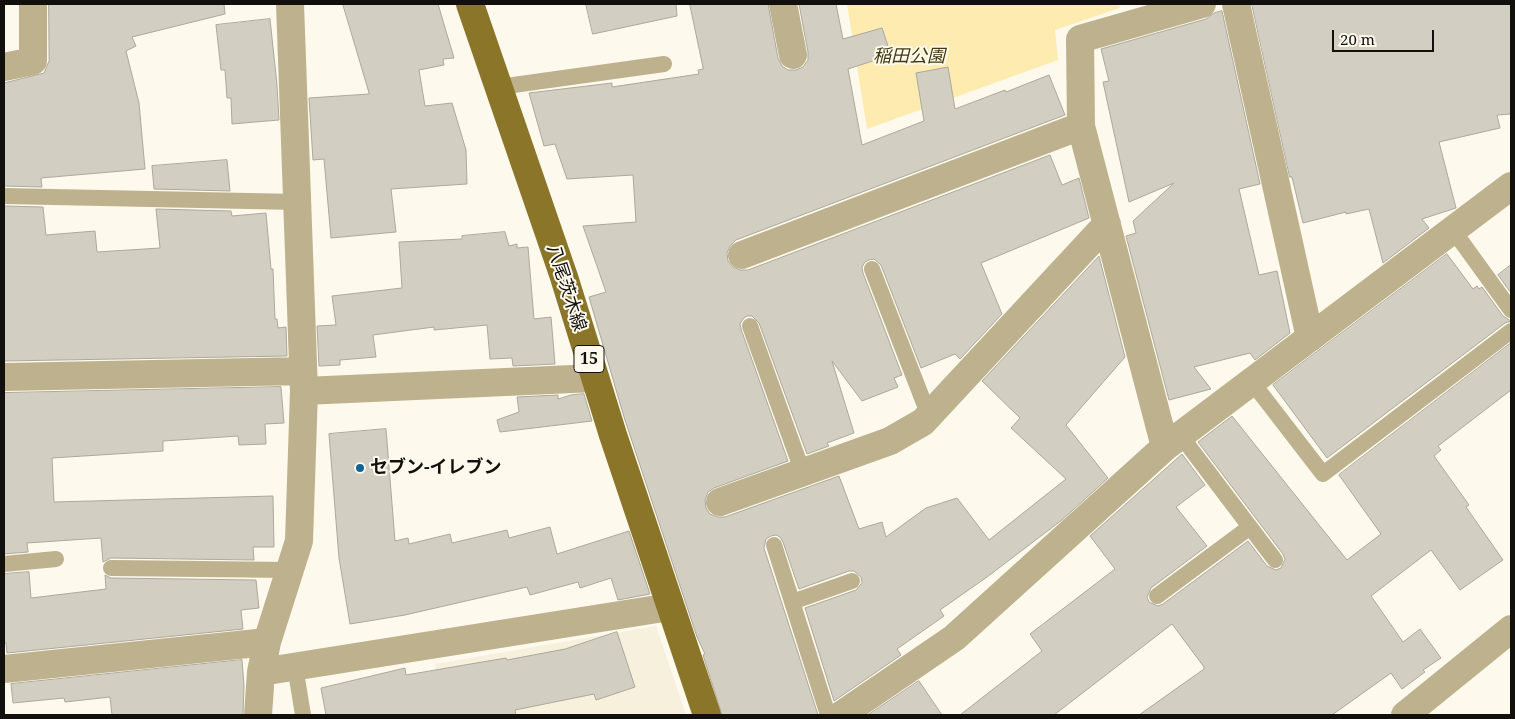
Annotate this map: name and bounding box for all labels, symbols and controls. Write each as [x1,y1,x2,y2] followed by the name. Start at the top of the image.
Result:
[1335,20,1438,52] scale bar
[1340,29,1375,49] text: 20 m
[873,46,945,68] park label: 稲田公園
[542,242,590,334] street label: 八尾茨木線
[574,346,604,372] road number: 15
[370,457,502,479] place label: セブン-イレブン
[354,462,366,474] marker: セブン-イレブン

